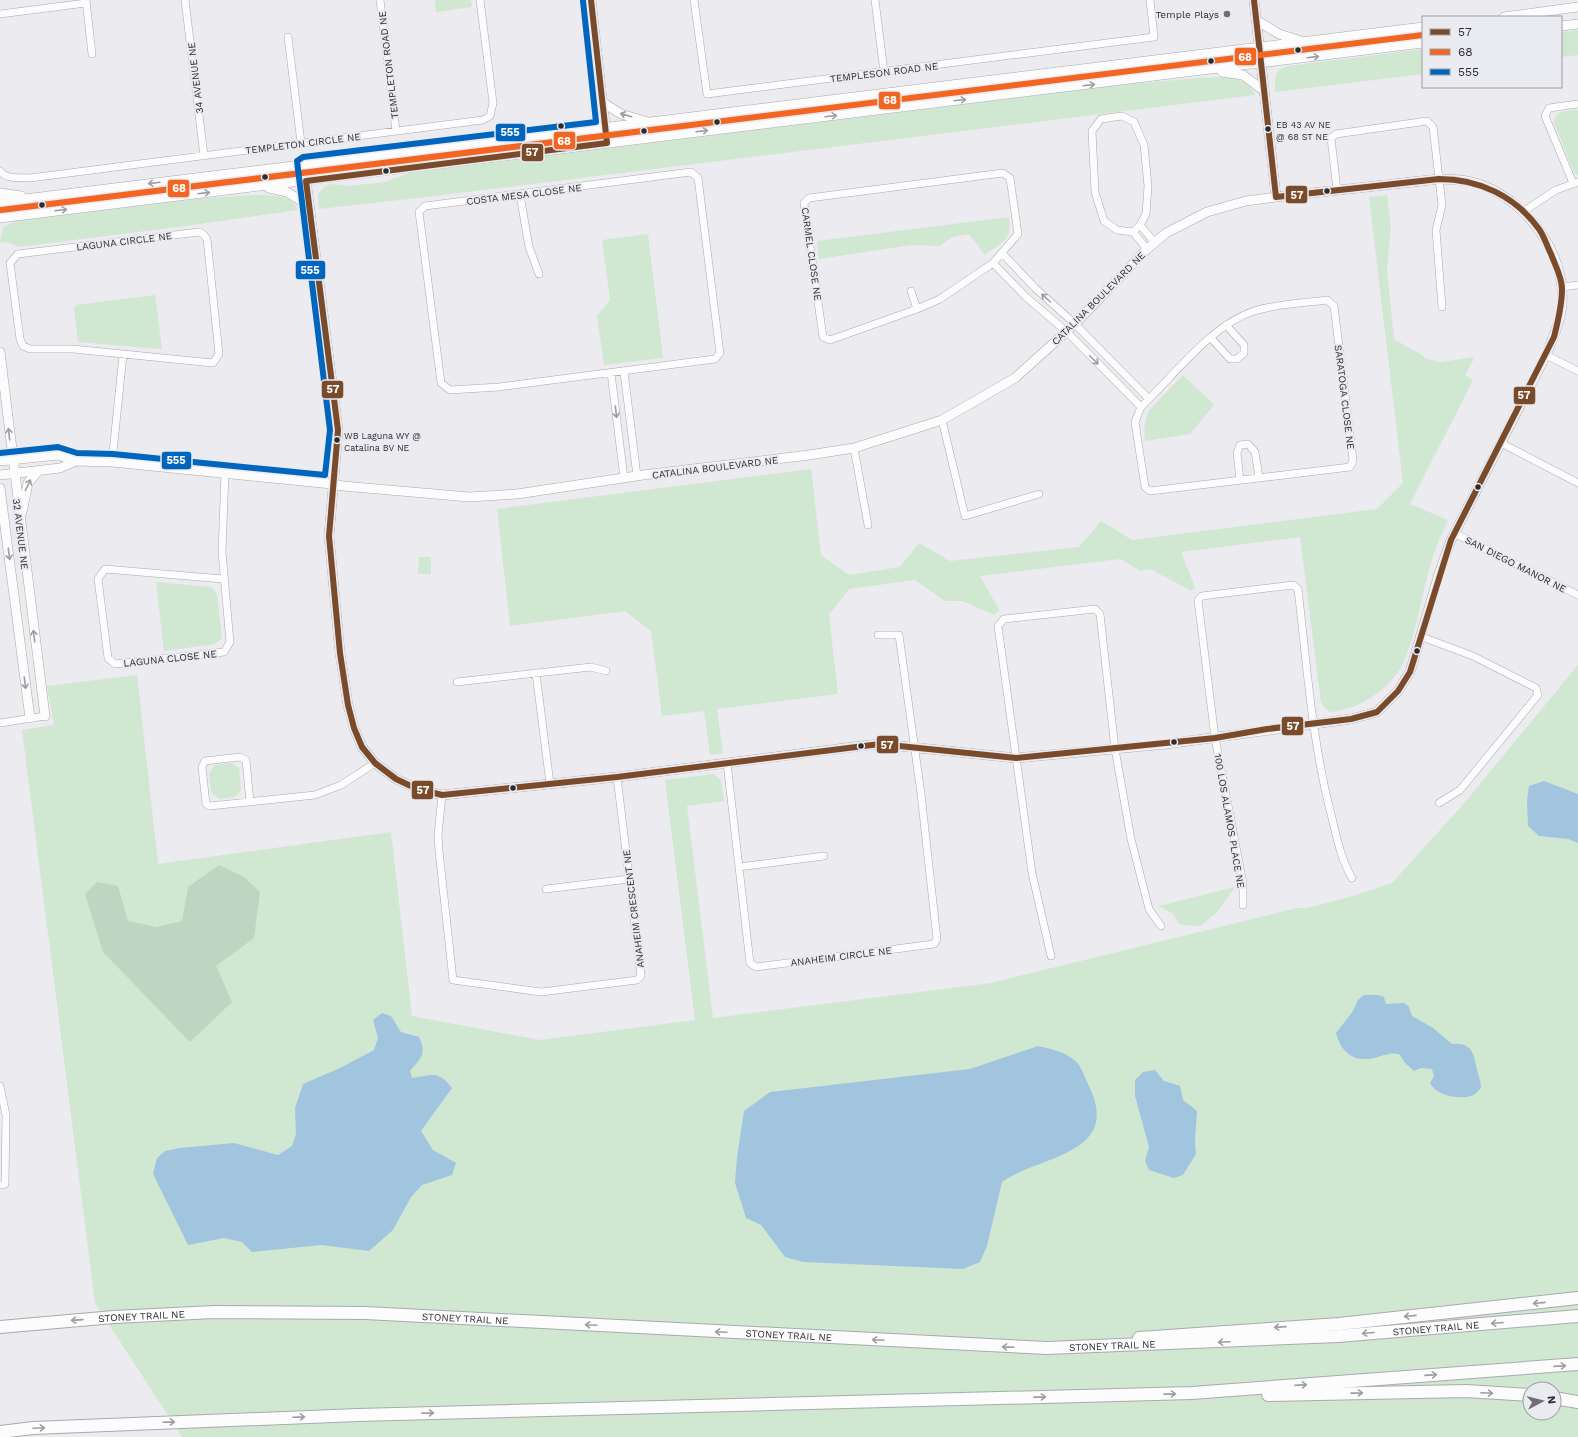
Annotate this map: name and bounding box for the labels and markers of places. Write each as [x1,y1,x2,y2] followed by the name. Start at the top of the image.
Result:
[1155,9,1219,20] place label: Temple Plays
[1222,9,1232,19] marker: Temple Plays
[1293,45,1303,55] unlabelled marker
[1206,56,1216,66] unlabelled marker
[712,117,722,127] unlabelled marker
[1276,120,1331,142] place label: EB 43 AV NE @ 68 ST NE
[556,121,566,131] unlabelled marker
[1263,124,1273,134] marker: EB 43 AV NE @ 68 ST NE
[639,126,649,136] unlabelled marker
[381,166,391,176] unlabelled marker
[260,172,270,182] unlabelled marker
[1322,186,1332,196] unlabelled marker
[37,200,47,210] unlabelled marker
[344,431,421,453] place label: WB Laguna WY @ Catalina BV NE
[332,435,342,445] marker: WB Laguna WY @ Catalina BV NE
[1473,482,1483,492] unlabelled marker
[1412,646,1422,656] unlabelled marker
[1169,737,1179,747] unlabelled marker
[856,741,866,751] unlabelled marker
[508,783,518,793] unlabelled marker

